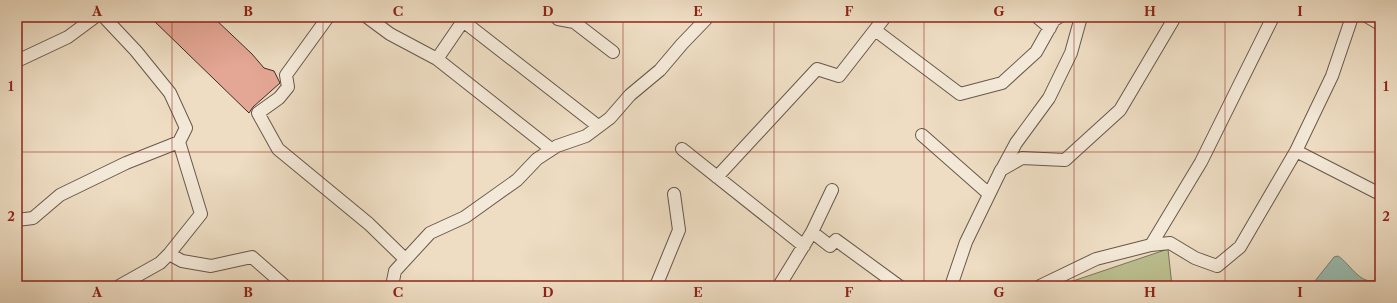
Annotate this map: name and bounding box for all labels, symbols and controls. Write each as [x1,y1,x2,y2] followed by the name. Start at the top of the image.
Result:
[91,3,103,19] text: A
[243,3,253,19] text: B
[393,3,403,19] text: C
[542,3,554,19] text: D
[693,3,703,19] text: E
[845,3,854,19] text: F
[993,3,1005,19] text: G
[1144,3,1156,19] text: H
[1297,3,1303,19] text: I
[8,78,14,94] text: 1
[1383,78,1389,94] text: 1
[7,208,15,224] text: 2
[1382,208,1390,224] text: 2
[91,284,103,300] text: A
[243,284,253,300] text: B
[393,284,403,300] text: C
[542,284,554,300] text: D
[693,284,703,300] text: E
[845,284,854,300] text: F
[993,284,1005,300] text: G
[1144,284,1156,300] text: H
[1297,284,1303,300] text: I

